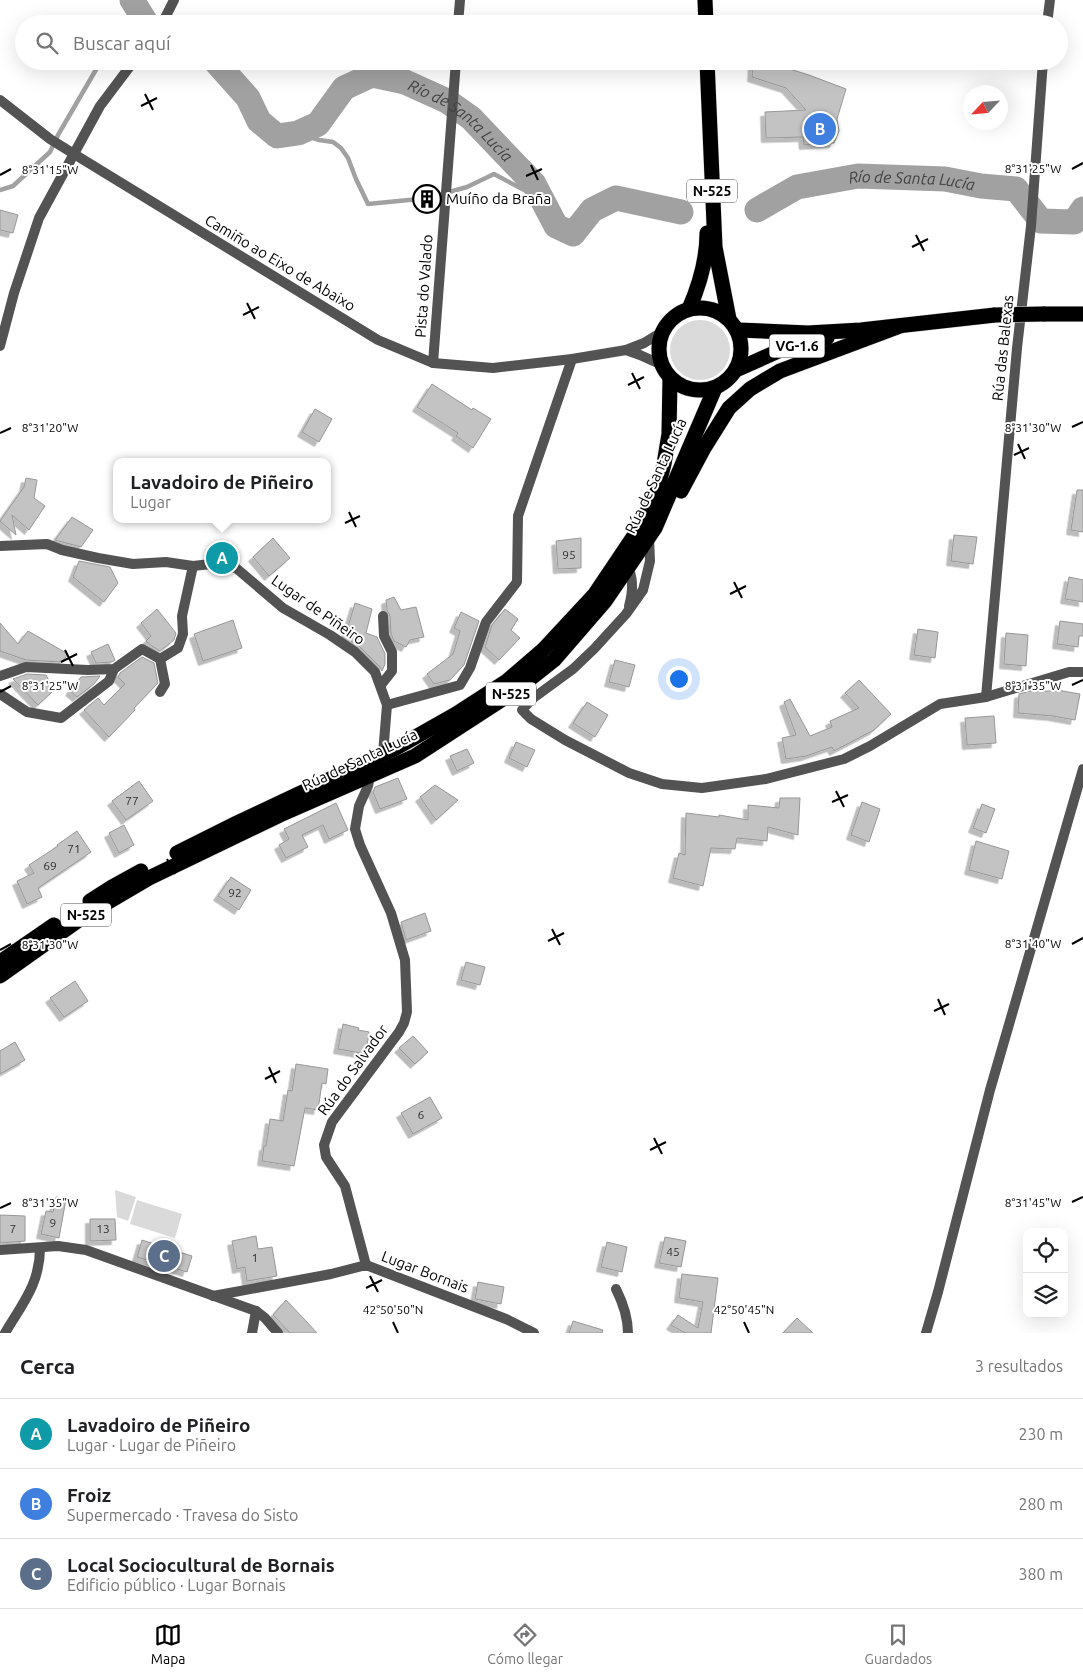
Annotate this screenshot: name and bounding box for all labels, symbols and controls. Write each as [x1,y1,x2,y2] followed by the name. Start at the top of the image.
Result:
[15,15,1068,70] search box
[33,29,61,57] icon: search
[73,32,171,54] text: Buscar aquí
[406,76,517,165] water label: Río de Santa Lucía
[963,85,1008,130] north arrow
[804,110,836,148] pin: B
[1005,162,1061,175] text: 8°31'25"W
[22,163,78,176] text: 8°31'15"W
[847,167,977,194] water label: Río de Santa Lucía
[687,180,737,202] road number: N-525
[412,184,442,214] building icon: Muíño da Braña
[446,190,551,207] place label: Muíño da Braña
[202,211,359,314] street label: Camiño ao Eixo de Abaixo
[411,234,436,338] street label: Pista do Valado
[988,294,1017,402] street label: Rúa das Balexas
[770,334,824,358] road number: VG-1.6
[621,415,690,536] street label: Rúa de Santa Lucía
[22,421,78,434] text: 8°31'20"W
[1005,421,1061,434] text: 8°31'30"W
[113,458,331,523] popup
[130,471,314,493] text: Lavadoiro de Piñeiro
[130,493,171,511] text: Lugar
[206,539,238,577] pin: A
[562,548,576,561] house number: 95
[268,571,368,648] street label: Lugar de Piñeiro
[666,666,692,692] your location
[22,679,78,692] text: 8°31'25"W
[1005,679,1061,692] text: 8°31'35"W
[486,682,536,706] road number: N-525
[299,725,420,794] street label: Rúa de Santa Lucía
[125,794,139,807] house number: 77
[67,842,81,855] house number: 71
[43,859,57,872] house number: 69
[228,886,242,899] house number: 92
[61,904,111,926] road number: N-525
[1005,937,1061,950] text: 8°31'40"W
[22,938,78,951] text: 8°31'30"W
[314,1021,391,1118] street label: Rúa do Salvador
[418,1108,425,1121] house number: 6
[22,1196,78,1209] text: 8°31'35"W
[1005,1196,1061,1209] text: 8°31'45"W
[50,1216,56,1229] house number: 9
[10,1222,16,1235] house number: 7
[96,1222,110,1235] house number: 13
[1023,1228,1068,1318] map controls
[1023,1228,1068,1273] button: locate
[148,1237,180,1275] pin: C
[666,1245,680,1258] house number: 45
[379,1247,471,1296] street label: Lugar Bornais
[252,1251,258,1264] house number: 1
[1023,1273,1068,1318] button: layers
[363,1303,423,1316] text: 42°50'50"N
[714,1303,774,1316] text: 42°50'45"N
[20,1354,75,1378] text: Cerca
[975,1357,1063,1375] text: 3 resultados
[67,1414,250,1436] text: Lavadoiro de Piñeiro
[30,1425,42,1443] text: A
[1018,1425,1063,1443] text: 230 m
[67,1436,236,1454] text: Lugar · Lugar de Piñeiro
[67,1484,111,1506] text: Froiz
[31,1495,41,1513] text: B
[1018,1495,1063,1513] text: 280 m
[67,1506,298,1524] text: Supermercado · Travesa do Sisto
[67,1554,335,1576] text: Local Sociocultural de Bornais
[31,1565,41,1583] text: C
[1018,1565,1063,1583] text: 380 m
[67,1576,286,1594] text: Edificio público · Lugar Bornais
[151,1621,186,1667] tab: Mapa
[487,1621,563,1667] tab: Cómo llegar
[865,1621,932,1667] tab: Guardados

